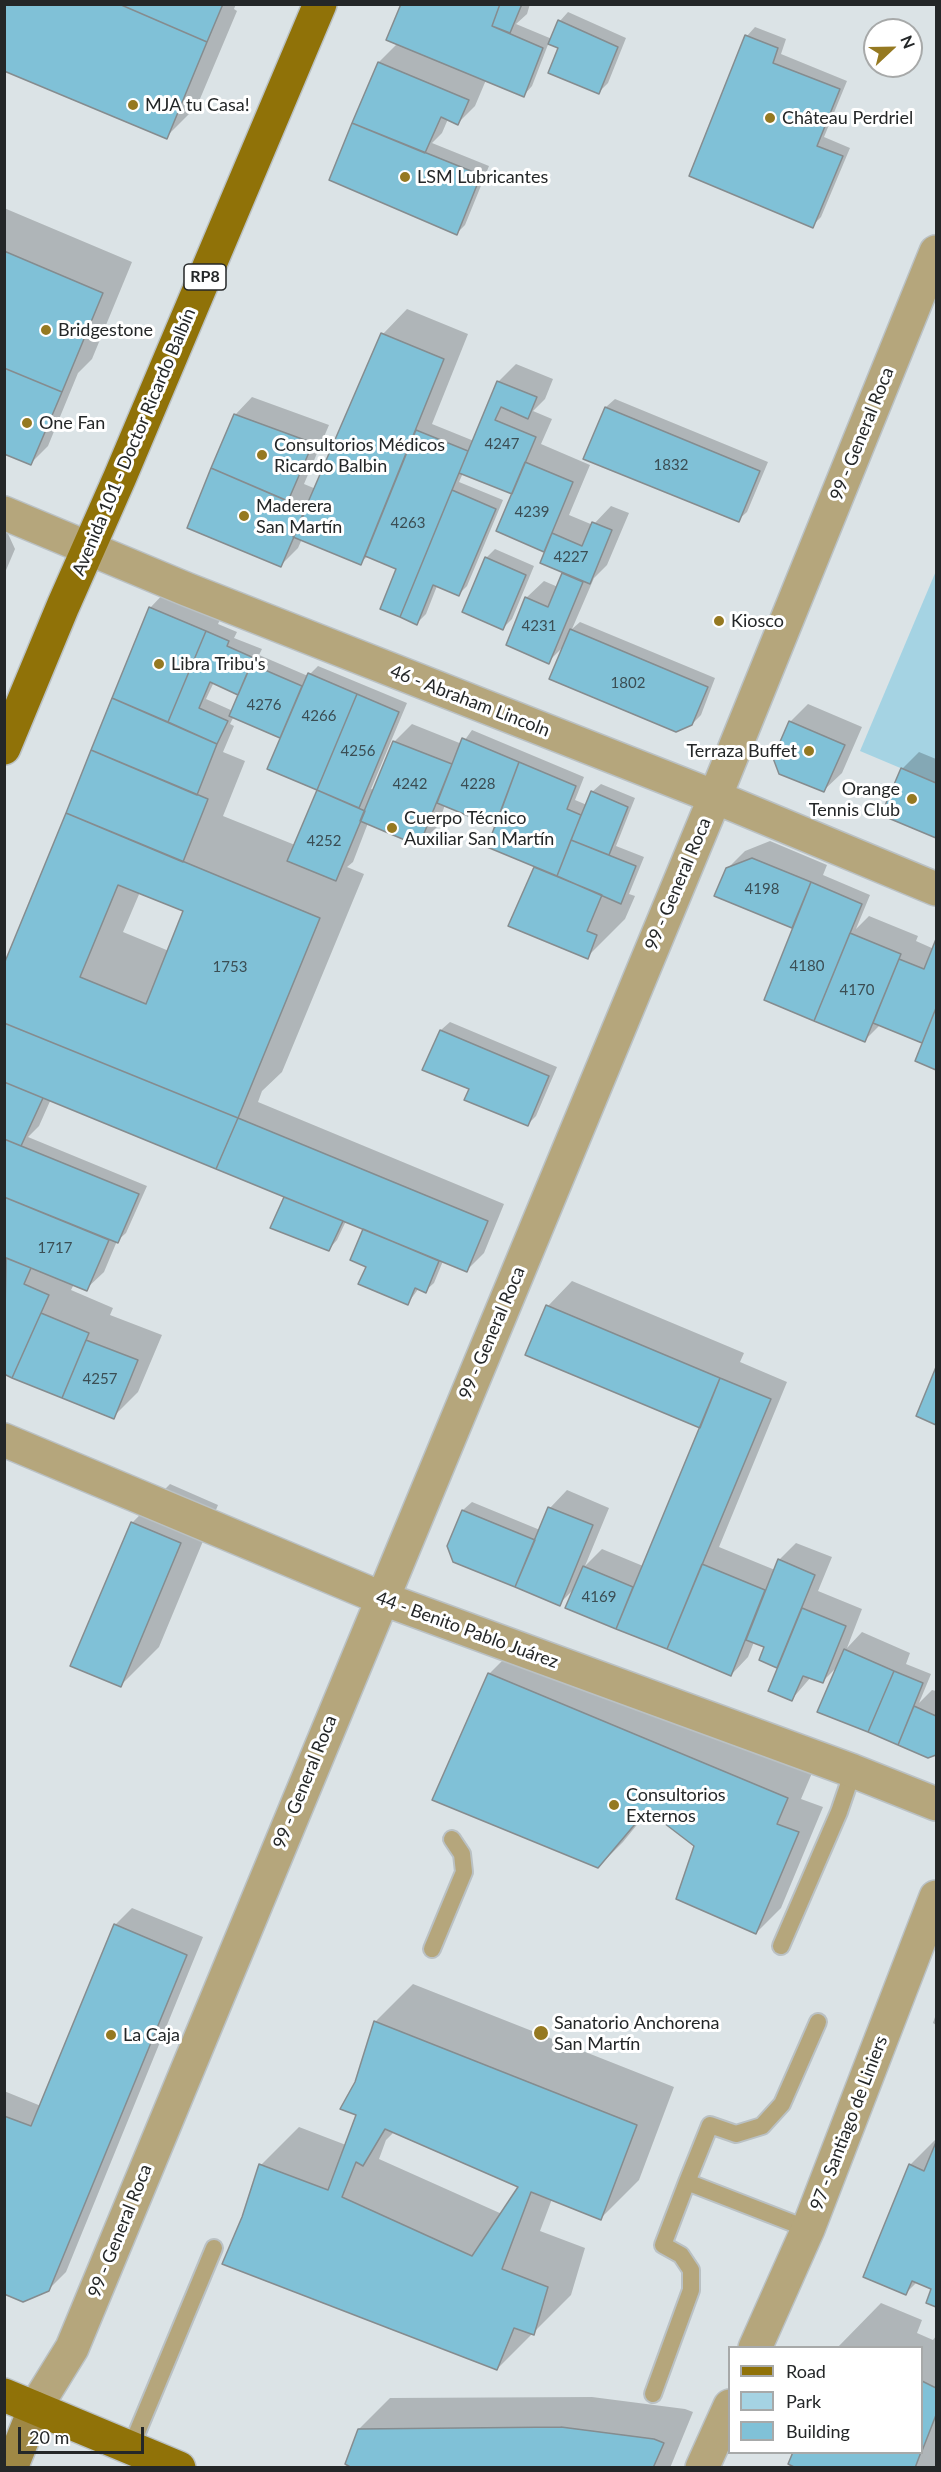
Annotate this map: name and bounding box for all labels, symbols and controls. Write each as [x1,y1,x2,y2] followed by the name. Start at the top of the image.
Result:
[863,18,923,78] north arrow
[897,33,919,51] text: N
[145,94,250,116] place label: MJA tu Casa!
[126,98,140,112] marker: MJA tu Casa!
[782,107,913,129] place label: Château Perdriel
[763,111,777,125] marker: Château Perdriel
[417,166,548,188] place label: LSM Lubricantes
[398,170,412,184] marker: LSM Lubricantes
[184,264,226,290] road number: RP8
[68,305,200,579] street label: Avenida 101 - Doctor Ricardo Balbín
[58,319,153,341] place label: Bridgestone
[39,323,53,337] marker: Bridgestone
[825,364,899,504] street label: 99 - General Roca
[39,412,105,434] place label: One Fan
[20,416,34,430] marker: One Fan
[274,434,445,476] place label: Consultorios Médicos Ricardo Balbin
[485,435,519,453] house number: 4247
[255,448,269,462] marker: Consultorios Médicos Ricardo Balbin
[654,456,688,474] house number: 1832
[256,495,342,538] place label: Maderera San Martín
[515,503,549,521] house number: 4239
[237,509,251,523] marker: Maderera San Martín
[391,514,425,532] house number: 4263
[554,548,588,566] house number: 4227
[731,610,784,632] place label: Kiosco
[712,614,726,628] marker: Kiosco
[522,617,556,635] house number: 4231
[171,653,266,675] place label: Libra Tribu's
[152,657,166,671] marker: Libra Tribu's
[387,661,553,741] street label: 46 - Abraham Lincoln
[611,674,645,692] house number: 1802
[247,696,281,714] house number: 4276
[302,707,336,725] house number: 4266
[686,740,797,762] place label: Terraza Buffet
[341,742,375,760] house number: 4256
[802,744,816,758] marker: Terraza Buffet
[393,775,427,793] house number: 4242
[461,775,495,793] house number: 4228
[809,778,900,820] place label: Orange Tennis Club
[905,792,919,806] marker: Orange Tennis Club
[404,807,554,850] place label: Cuerpo Técnico Auxiliar San Martín
[640,815,716,953] street label: 99 - General Roca
[385,821,399,835] marker: Cuerpo Técnico Auxiliar San Martín
[307,832,341,850] house number: 4252
[745,880,779,898] house number: 4198
[790,957,824,975] house number: 4180
[213,958,247,976] house number: 1753
[840,981,874,999] house number: 4170
[38,1239,72,1257] house number: 1717
[454,1264,530,1402] street label: 99 - General Roca
[83,1370,117,1388] house number: 4257
[373,1587,561,1673] street label: 44 - Benito Pablo Juárez
[582,1588,616,1606] house number: 4169
[268,1712,342,1852] street label: 99 - General Roca
[626,1784,726,1826] place label: Consultorios Externos
[607,1798,621,1812] marker: Consultorios Externos
[554,2012,719,2054] place label: Sanatorio Anchorena San Martín
[123,2024,180,2046] place label: La Caja
[532,2024,550,2042] marker: Sanatorio Anchorena San Martín
[104,2028,118,2042] marker: La Caja
[806,2033,892,2213] street label: 97 - Santiago de Liniers
[83,2161,157,2301] street label: 99 - General Roca
[728,2346,923,2454] legend
[786,2360,826,2382] text: Road
[786,2390,821,2412] text: Park
[21,2415,147,2453] scale bar
[786,2420,850,2442] text: Building
[29,2426,69,2448] text: 20 m

